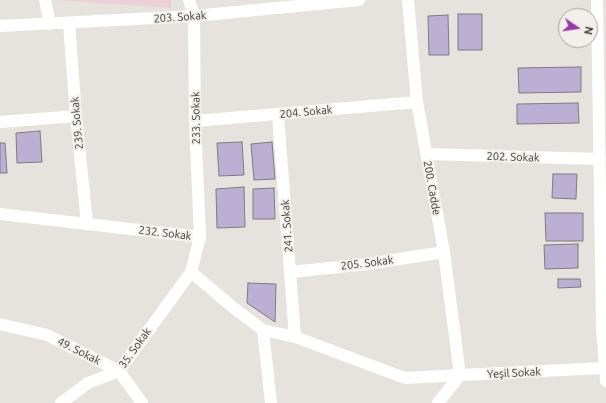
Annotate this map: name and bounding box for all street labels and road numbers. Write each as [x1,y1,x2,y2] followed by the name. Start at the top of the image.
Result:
[153,9,207,25] street label: 203. Sokak
[189,91,203,145] street label: 233. Sokak
[68,96,86,150] street label: 239. Sokak
[279,103,333,121] street label: 204. Sokak
[486,149,540,165] street label: 202. Sokak
[421,160,443,216] street label: 200. Cadde
[279,199,295,253] street label: 241. Sokak
[138,223,192,243] street label: 232. Sokak
[340,253,394,273] street label: 205. Sokak
[116,325,154,371] street label: 35. Sokak
[55,335,103,367] street label: 49. Sokak
[487,365,541,381] street label: Yeşil Sokak

